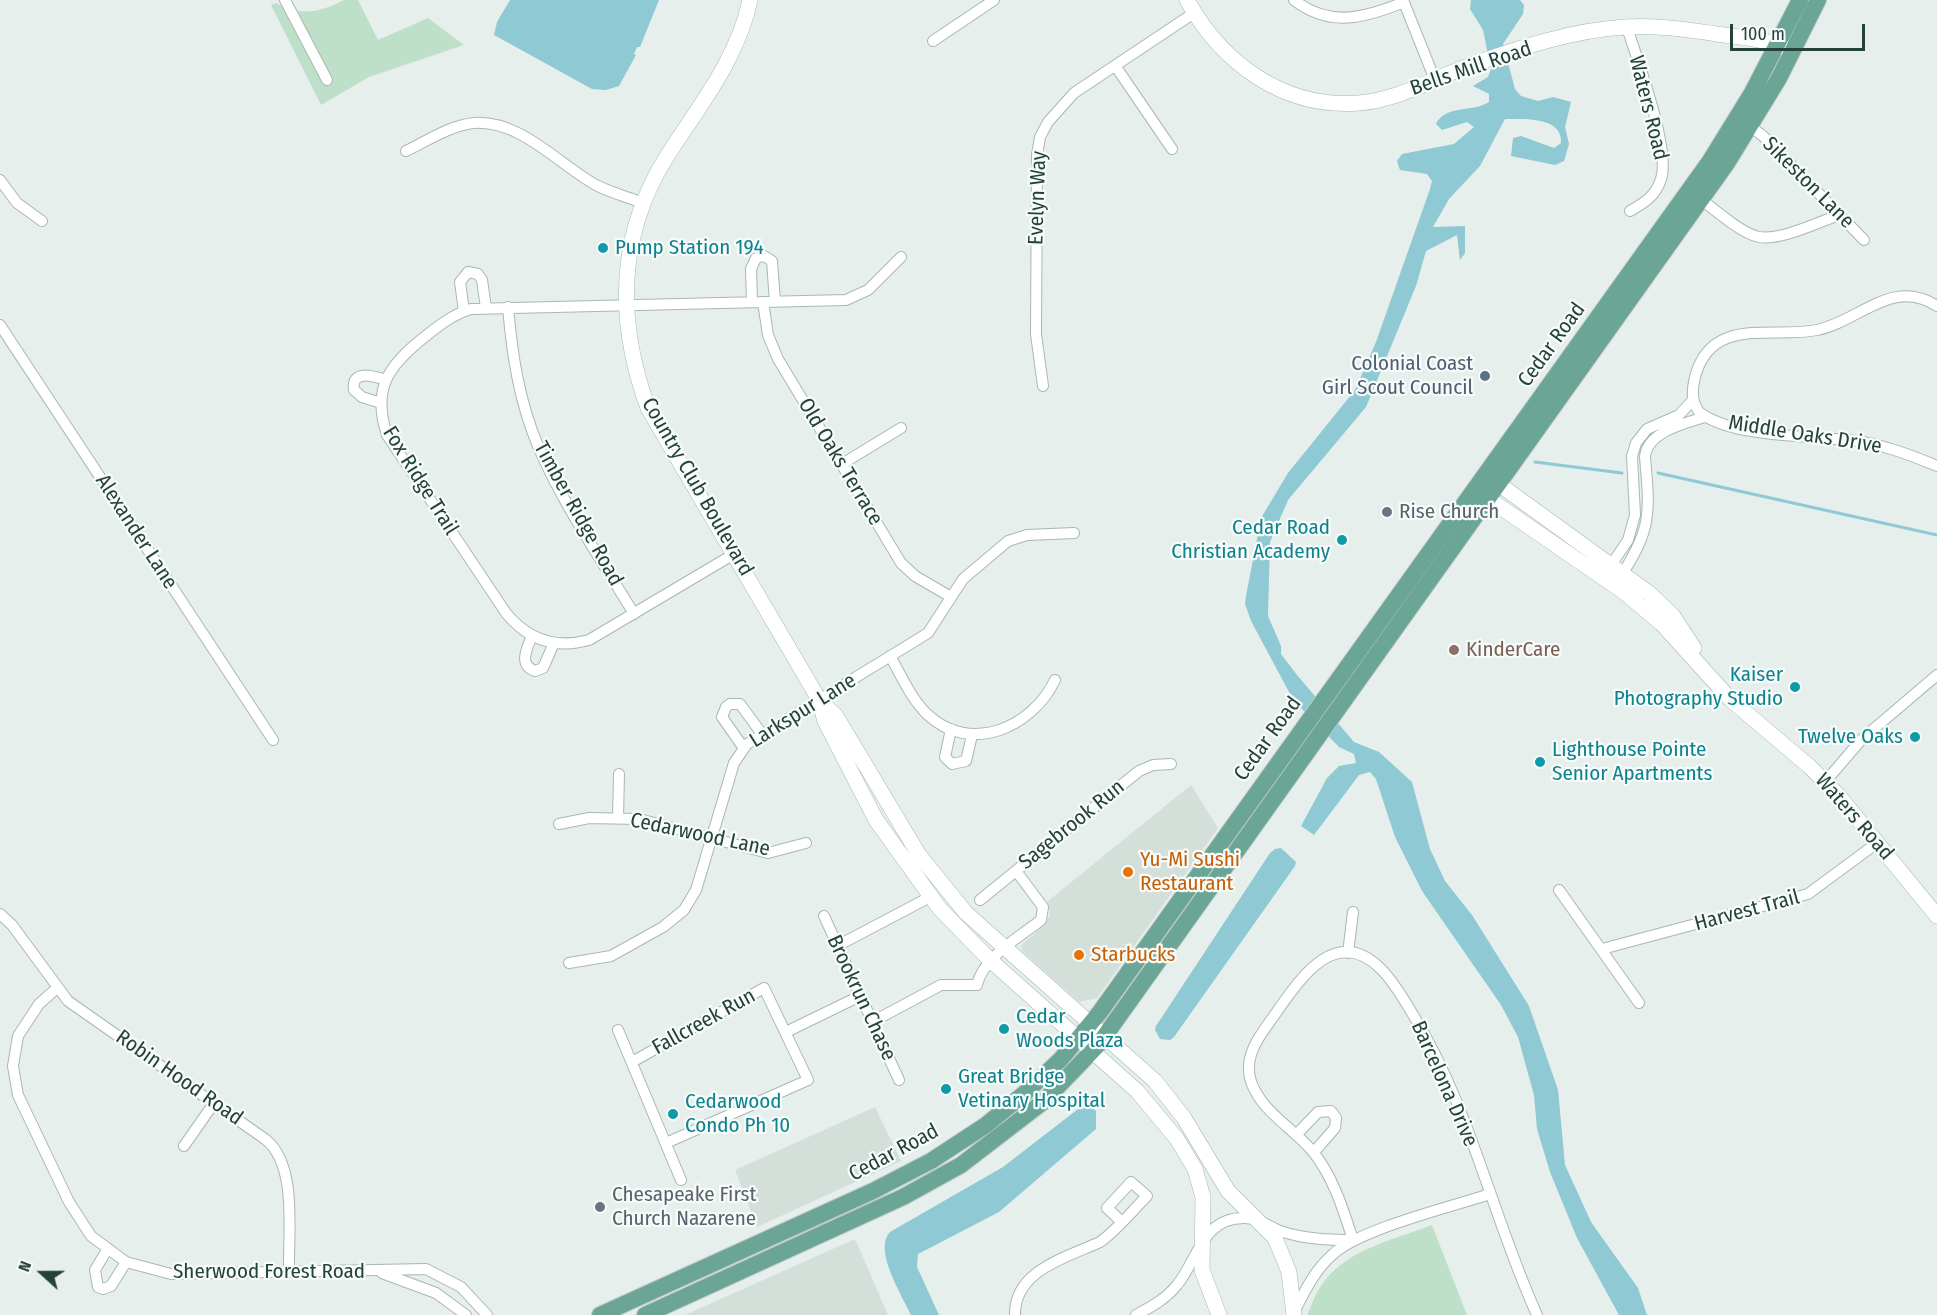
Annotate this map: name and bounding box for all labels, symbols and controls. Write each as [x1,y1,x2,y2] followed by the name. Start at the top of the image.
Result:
[1733,12,1868,50] scale bar
[1741,23,1785,45] text: 100 m
[1407,36,1535,102] street label: Bells Mill Road
[1623,53,1673,163] street label: Waters Road
[1757,132,1859,234] street label: Sikeston Lane
[1024,150,1052,246] street label: Evelyn Way
[615,235,764,261] place label: Pump Station 194
[596,241,610,255] marker: Pump Station 194
[1513,298,1591,392] street label: Cedar Road
[1322,351,1473,401] place label: Colonial Coast Girl Scout Council
[1478,369,1492,383] marker: Colonial Coast Girl Scout Council
[636,393,758,581] street label: Country Club Boulevard
[792,394,888,530] street label: Old Oaks Terrace
[1727,410,1883,460] street label: Middle Oaks Drive
[377,422,463,540] street label: Fox Ridge Trail
[528,437,628,591] street label: Timber Ridge Road
[90,470,182,594] street label: Alexander Lane
[1399,499,1499,525] place label: Rise Church
[1380,505,1394,519] marker: Rise Church
[1171,515,1330,565] place label: Cedar Road Christian Academy
[1335,533,1349,547] marker: Cedar Road Christian Academy
[1466,637,1560,663] place label: KinderCare
[1447,643,1461,657] marker: KinderCare
[1614,662,1783,712] place label: Kaiser Photography Studio
[745,668,861,754] street label: Larkspur Lane
[1788,680,1802,694] marker: Kaiser Photography Studio
[1229,692,1307,786] street label: Cedar Road
[1798,724,1903,750] place label: Twelve Oaks
[1908,730,1922,744] marker: Twelve Oaks
[1552,737,1712,787] place label: Lighthouse Pointe Senior Apartments
[1533,755,1547,769] marker: Lighthouse Pointe Senior Apartments
[1809,768,1899,866] street label: Waters Road
[1014,775,1130,875] street label: Sagebrook Run
[628,808,772,862] street label: Cedarwood Lane
[1140,847,1240,897] place label: Yu-Mi Sushi Restaurant
[1121,865,1135,879] marker: Yu-Mi Sushi Restaurant
[1692,885,1802,937] street label: Harvest Trail
[821,931,901,1065] street label: Brookrun Chase
[1091,942,1176,968] place label: Starbucks
[1072,948,1086,962] marker: Starbucks
[648,983,760,1061] street label: Fallcreek Run
[1016,1004,1124,1054] place label: Cedar Woods Plaza
[1405,1017,1483,1151] street label: Barcelona Drive
[997,1022,1011,1036] marker: Cedar Woods Plaza
[111,1025,247,1131] street label: Robin Hood Road
[958,1064,1105,1114] place label: Great Bridge Vetinary Hospital
[939,1082,953,1096] marker: Great Bridge Vetinary Hospital
[685,1089,790,1139] place label: Cedarwood Condo Ph 10
[666,1107,680,1121] marker: Cedarwood Condo Ph 10
[845,1119,943,1187] street label: Cedar Road
[612,1182,756,1232] place label: Chesapeake First Church Nazarene
[593,1200,607,1214] marker: Chesapeake First Church Nazarene
[12,1243,72,1303] north arrow
[14,1258,35,1274] text: N
[173,1259,365,1285] street label: Sherwood Forest Road

